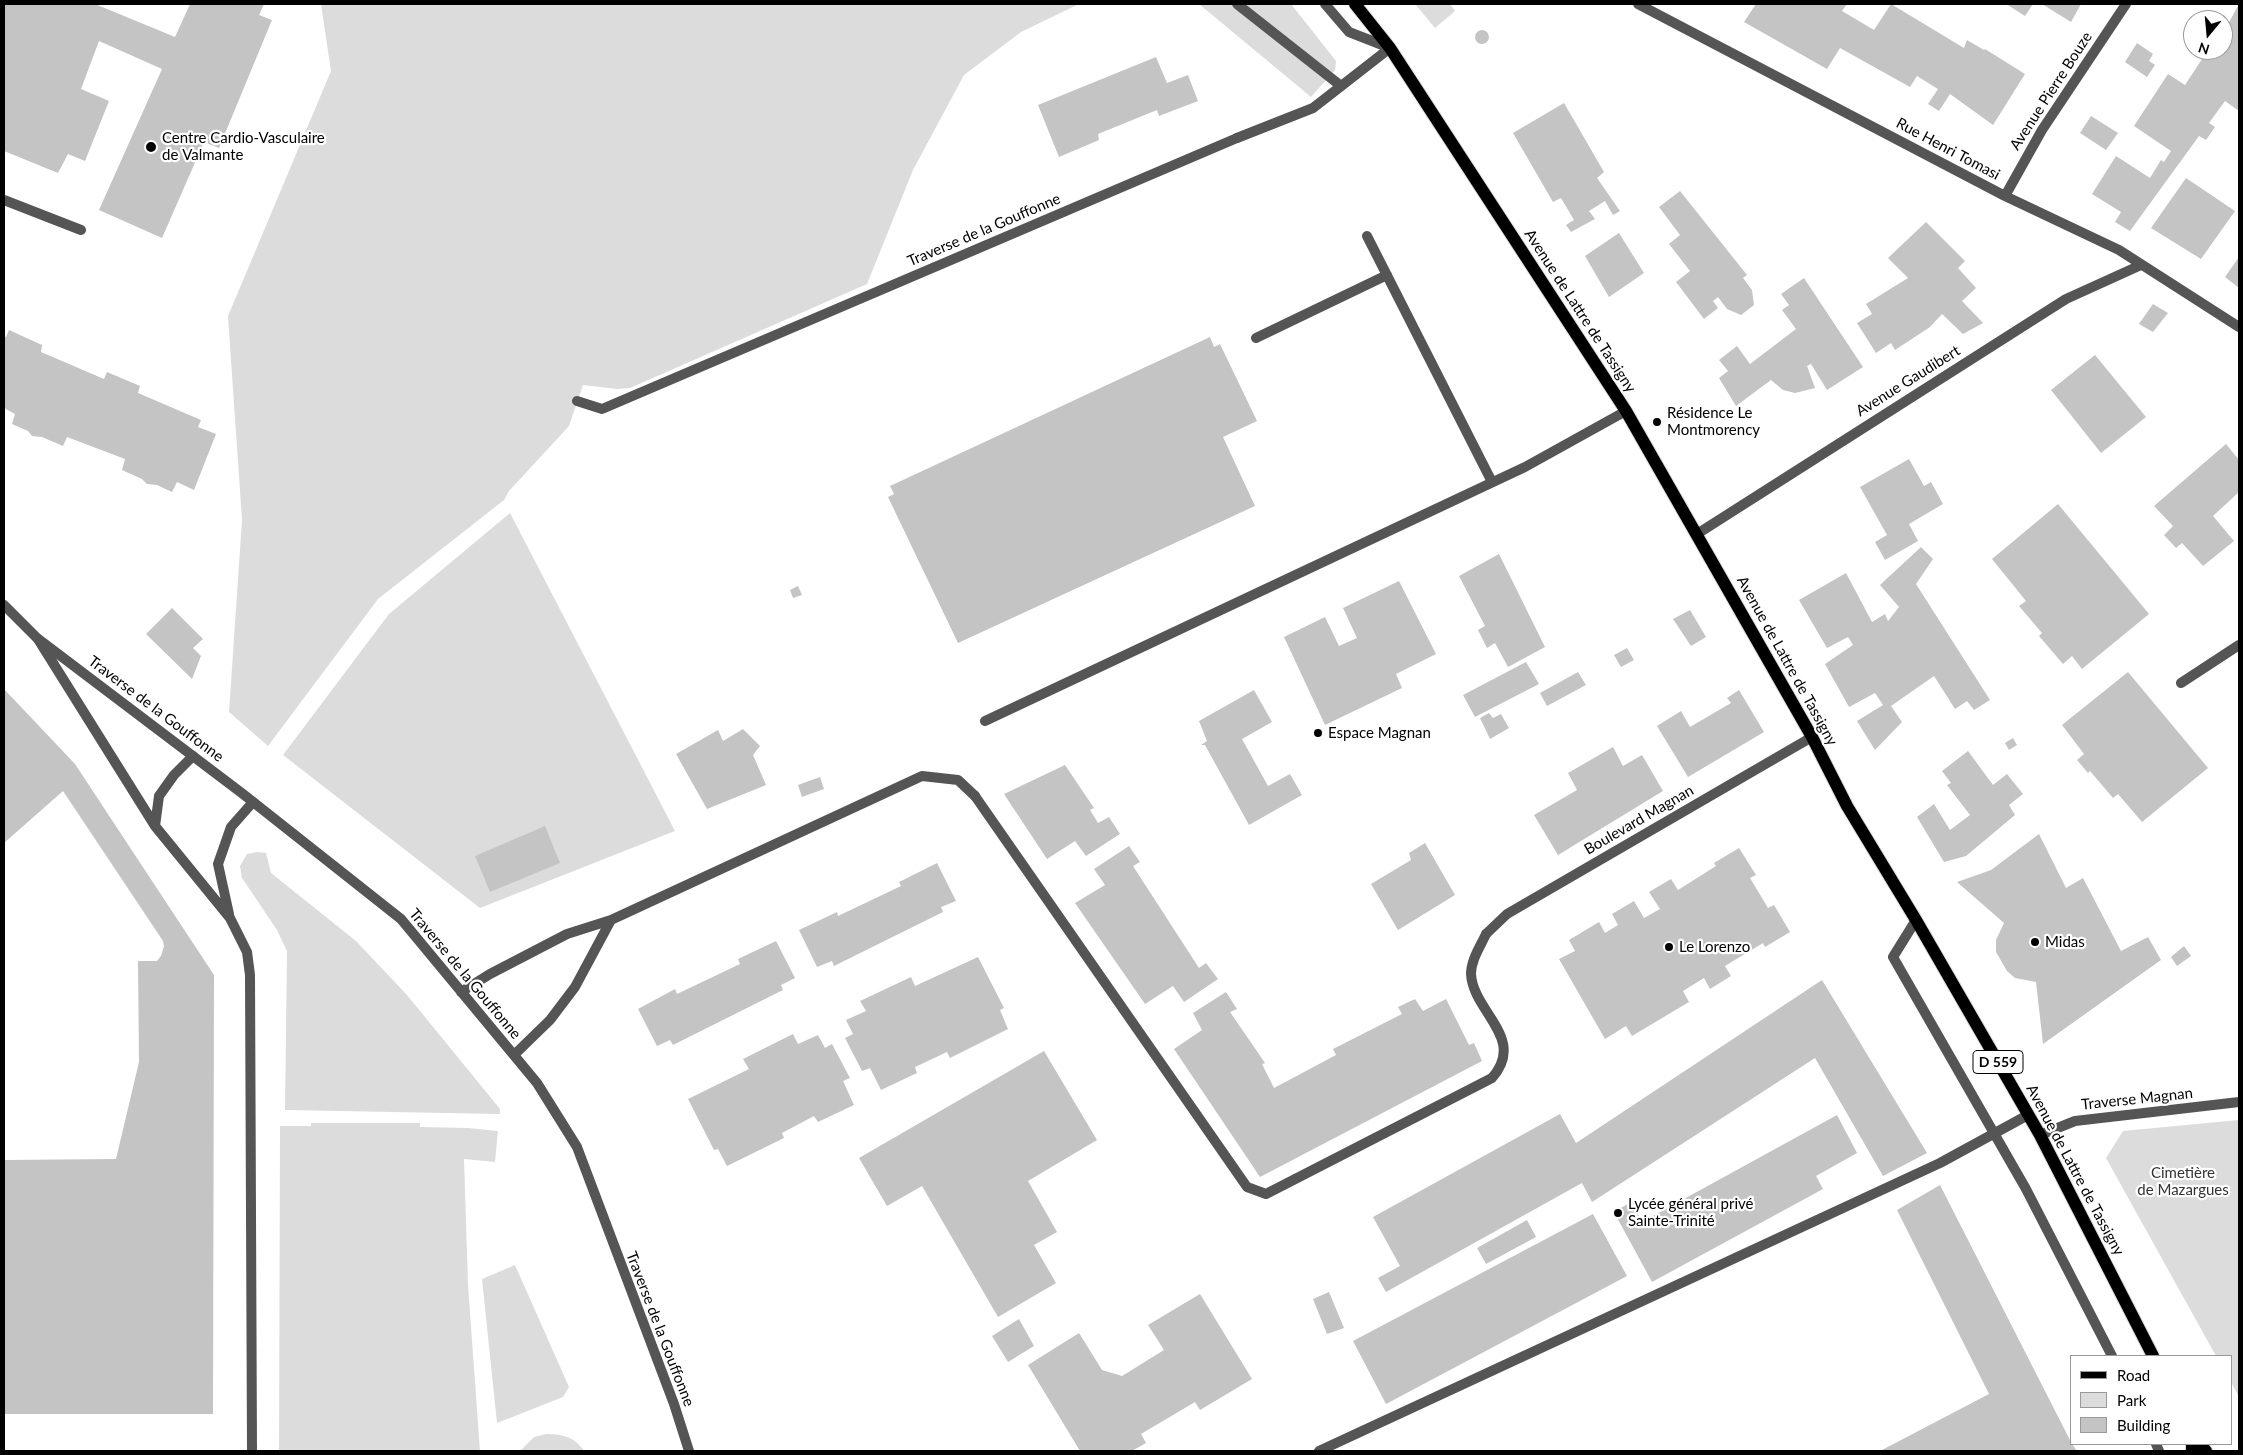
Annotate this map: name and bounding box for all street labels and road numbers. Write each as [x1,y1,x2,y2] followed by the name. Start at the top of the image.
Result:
[2006,28,2096,154] street label: Avenue Pierre Bouze
[1893,114,2003,184] street label: Rue Henri Tomasi
[905,190,1063,270] street label: Traverse de la Gouffonne
[1520,226,1640,396] street label: Avenue de Lattre de Tassigny
[1853,342,1963,420] street label: Avenue Gaudibert
[1733,573,1841,749] street label: Avenue de Lattre de Tassigny
[85,652,227,766] street label: Traverse de la Gouffonne
[1581,781,1697,859] street label: Boulevard Magnan
[405,905,525,1043] street label: Traverse de la Gouffonne
[1973,1050,2023,1074] road number: D 559
[2022,1081,2128,1259] street label: Avenue de Lattre de Tassigny
[2080,1084,2194,1114] street label: Traverse Magnan
[622,1249,698,1409] street label: Traverse de la Gouffonne

